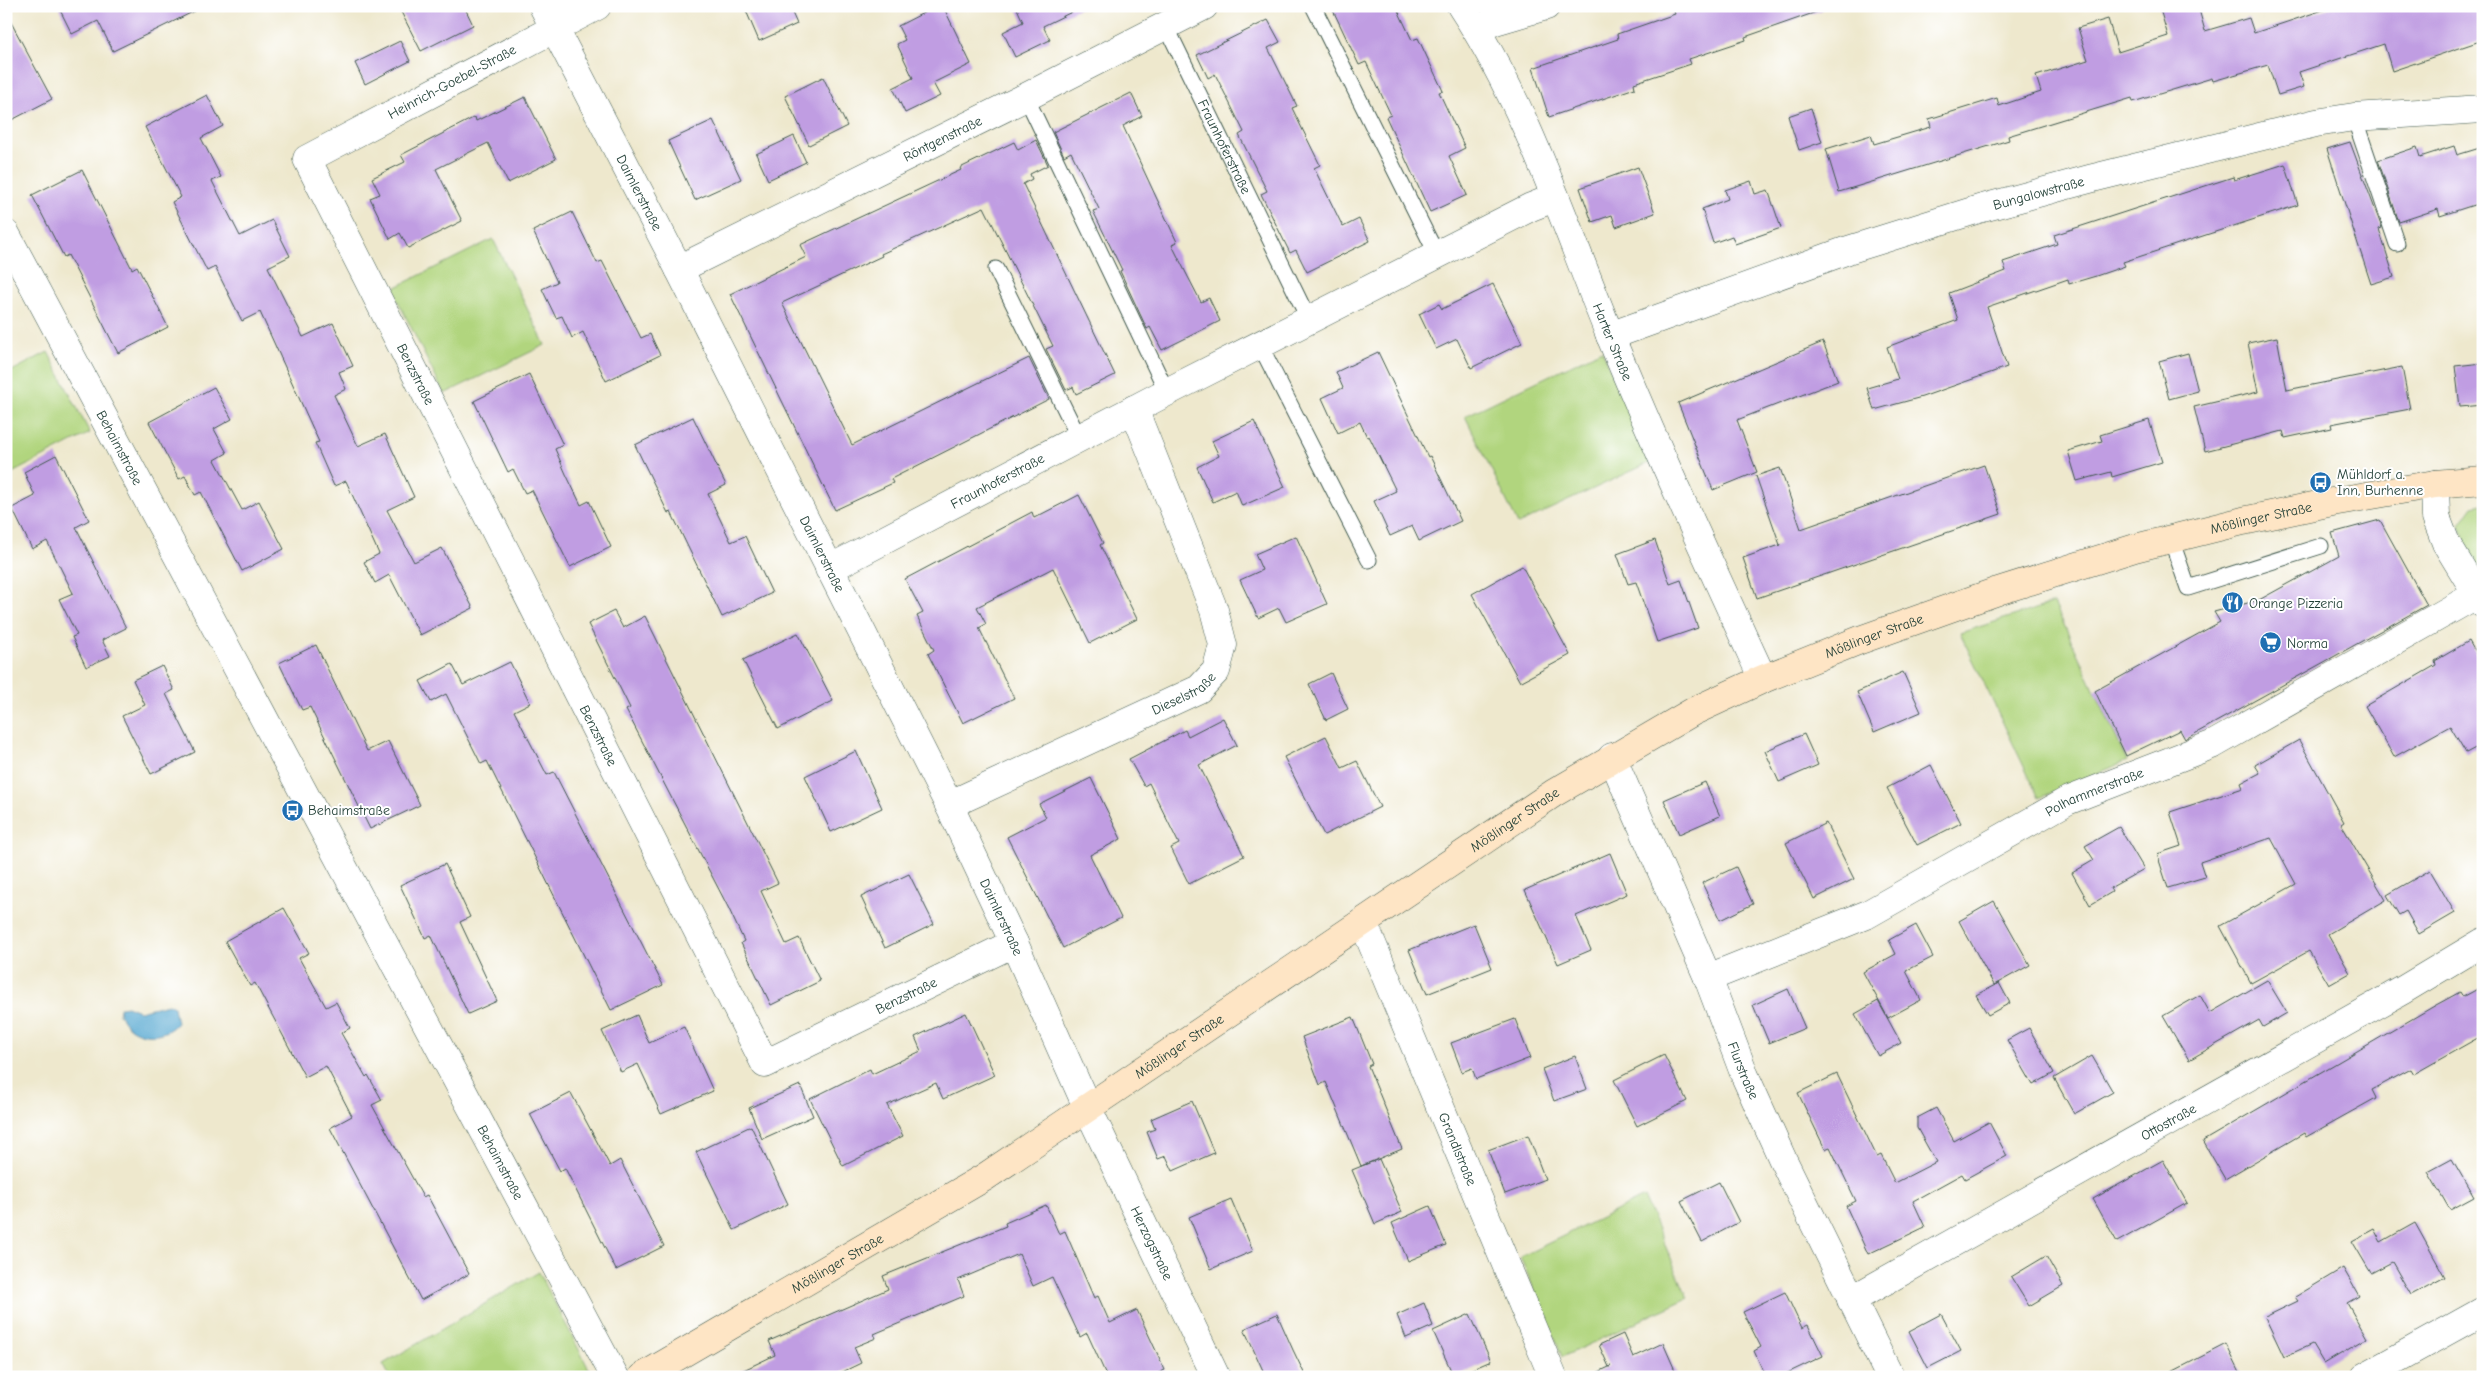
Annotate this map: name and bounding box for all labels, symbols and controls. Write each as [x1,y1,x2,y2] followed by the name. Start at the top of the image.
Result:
[385,41,519,123] street label: Heinrich-Goebel-Straße
[1194,96,1255,197] street label: Fraunhoferstraße
[900,112,985,165] street label: Röntgenstraße
[613,152,666,233] street label: Daimlerstraße
[1991,172,2086,213] street label: Bungalowstraße
[1589,300,1636,383] street label: Harter Straße
[393,341,438,408] street label: Benzstraße
[93,407,147,488] street label: Behaimstraße
[948,449,1047,512] street label: Fraunhoferstraße
[2337,466,2423,499] place label: Mühldorf a. Inn, Burhenne
[2309,470,2333,494] bus stop icon: Mühldorf a. Inn, Burhenne
[2208,498,2313,537] street label: Mößlinger Straße
[796,513,849,595] street label: Daimlerstraße
[2221,591,2245,615] restaurant icon: Orange Pizzeria
[2249,595,2343,612] place label: Orange Pizzeria
[1822,610,1926,662] street label: Mößlinger Straße
[2259,631,2283,655] supermarket icon: Norma
[2287,635,2328,652] place label: Norma
[1149,668,1219,718] street label: Dieselstraße
[576,702,621,769] street label: Benzstraße
[2042,764,2146,820] street label: Polhammerstraße
[1467,783,1562,856] street label: Mößlinger Straße
[280,798,304,822] bus stop icon: Behaimstraße
[308,802,390,819] place label: Behaimstraße
[976,876,1027,958] street label: Daimlerstraße
[873,973,940,1018] street label: Benzstraße
[1131,1010,1227,1082] street label: Mößlinger Straße
[1724,1039,1763,1102] street label: Flurstraße
[2138,1099,2199,1144] street label: Ottostraße
[1435,1110,1481,1188] street label: Grandlstraße
[474,1122,527,1203] street label: Behaimstraße
[1127,1203,1177,1283] street label: Herzogstraße
[788,1230,886,1297] street label: Mößlinger Straße

